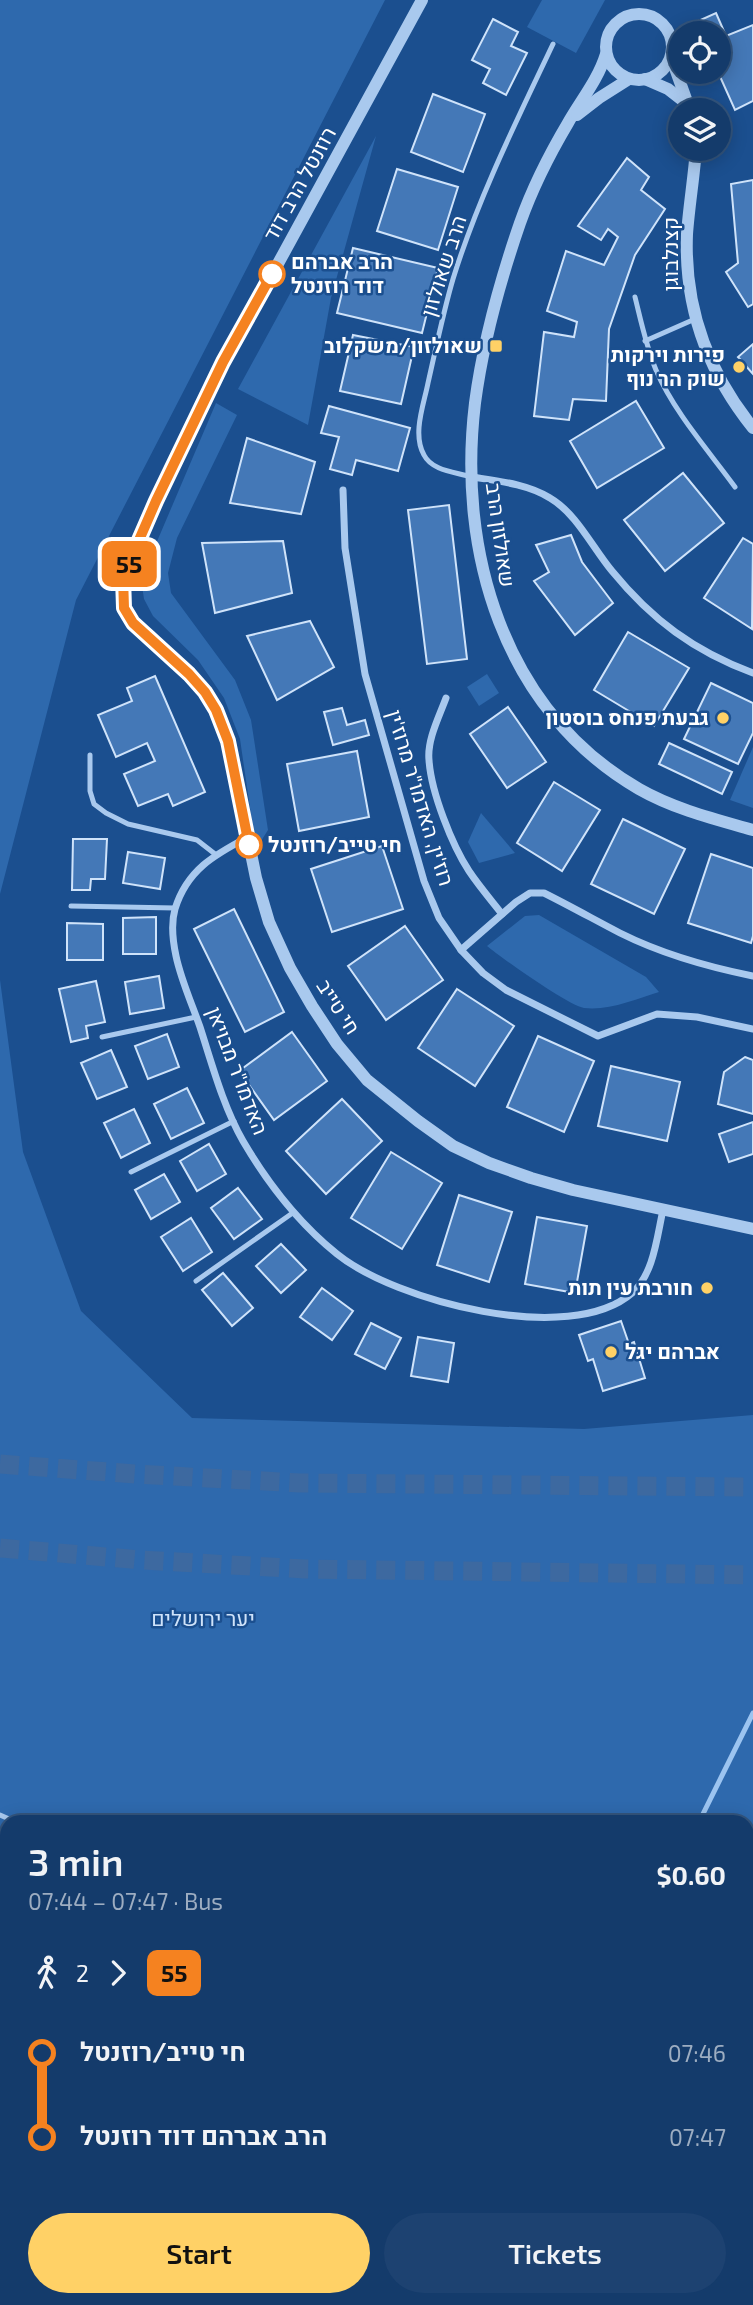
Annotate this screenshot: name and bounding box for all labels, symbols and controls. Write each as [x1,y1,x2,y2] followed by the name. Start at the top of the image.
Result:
[668,21,731,161] map controls
[668,21,731,84] button: locate
[668,98,731,161] button: layers
[257,122,340,245] street label: רוזנטל הרב דוד
[414,212,471,319] street label: הרב שאולזון
[657,217,682,291] street label: קצנלבוגן
[291,248,393,297] place label: הרב אברהם דוד רוזנטל
[259,261,285,287] marker: הרב אברהם דוד רוזנטל
[324,332,482,357] place label: שאולזון/משקלוב
[488,338,504,354] marker: שאולזון/משקלוב
[611,341,725,390] place label: פירות וירקות שוק הר נוף
[731,359,747,375] marker: פירות וירקות שוק הר נוף
[482,481,521,589] street label: שאולזון הרב
[97,541,160,587] line badge: 55
[116,549,142,578] text: 55
[545,704,709,729] place label: גבעת פנחס בוסטון
[383,706,460,889] street label: רוז'ין, האדמו"ר מרוז'ין
[715,710,731,726] marker: גבעת פנחס בוסטון
[268,831,402,856] place label: חי טייב/רוזנטל
[236,832,262,858] marker: חי טייב/רוזנטל
[312,974,366,1038] street label: חי טייב
[203,1003,274,1138] street label: האדמו"ר מבויאן
[568,1274,693,1299] place label: חורבת עין תות
[699,1280,715,1296] marker: חורבת עין תות
[625,1338,720,1363] place label: אברהם יגל
[603,1344,619,1360] marker: אברהם יגל
[151,1605,255,1630] park label: יער ירושלים
[28,1838,124,1884] text: 3 min
[656,1859,726,1890] text: $0.60
[28,1887,223,1915] text: 07:44 – 07:47 · Bus
[28,1954,66,1992] icon: walk
[99,1954,137,1992] icon: forward
[161,1958,187,1987] text: 55
[76,1959,89,1987] text: 2
[80,2035,246,2066] text: חי טייב/רוזנטל
[668,2039,726,2067] text: 07:46
[80,2119,327,2150] text: הרב אברהם דוד רוזנטל
[669,2123,726,2151] text: 07:47
[28,2213,370,2293] button: Start
[384,2213,726,2293] button: Tickets

